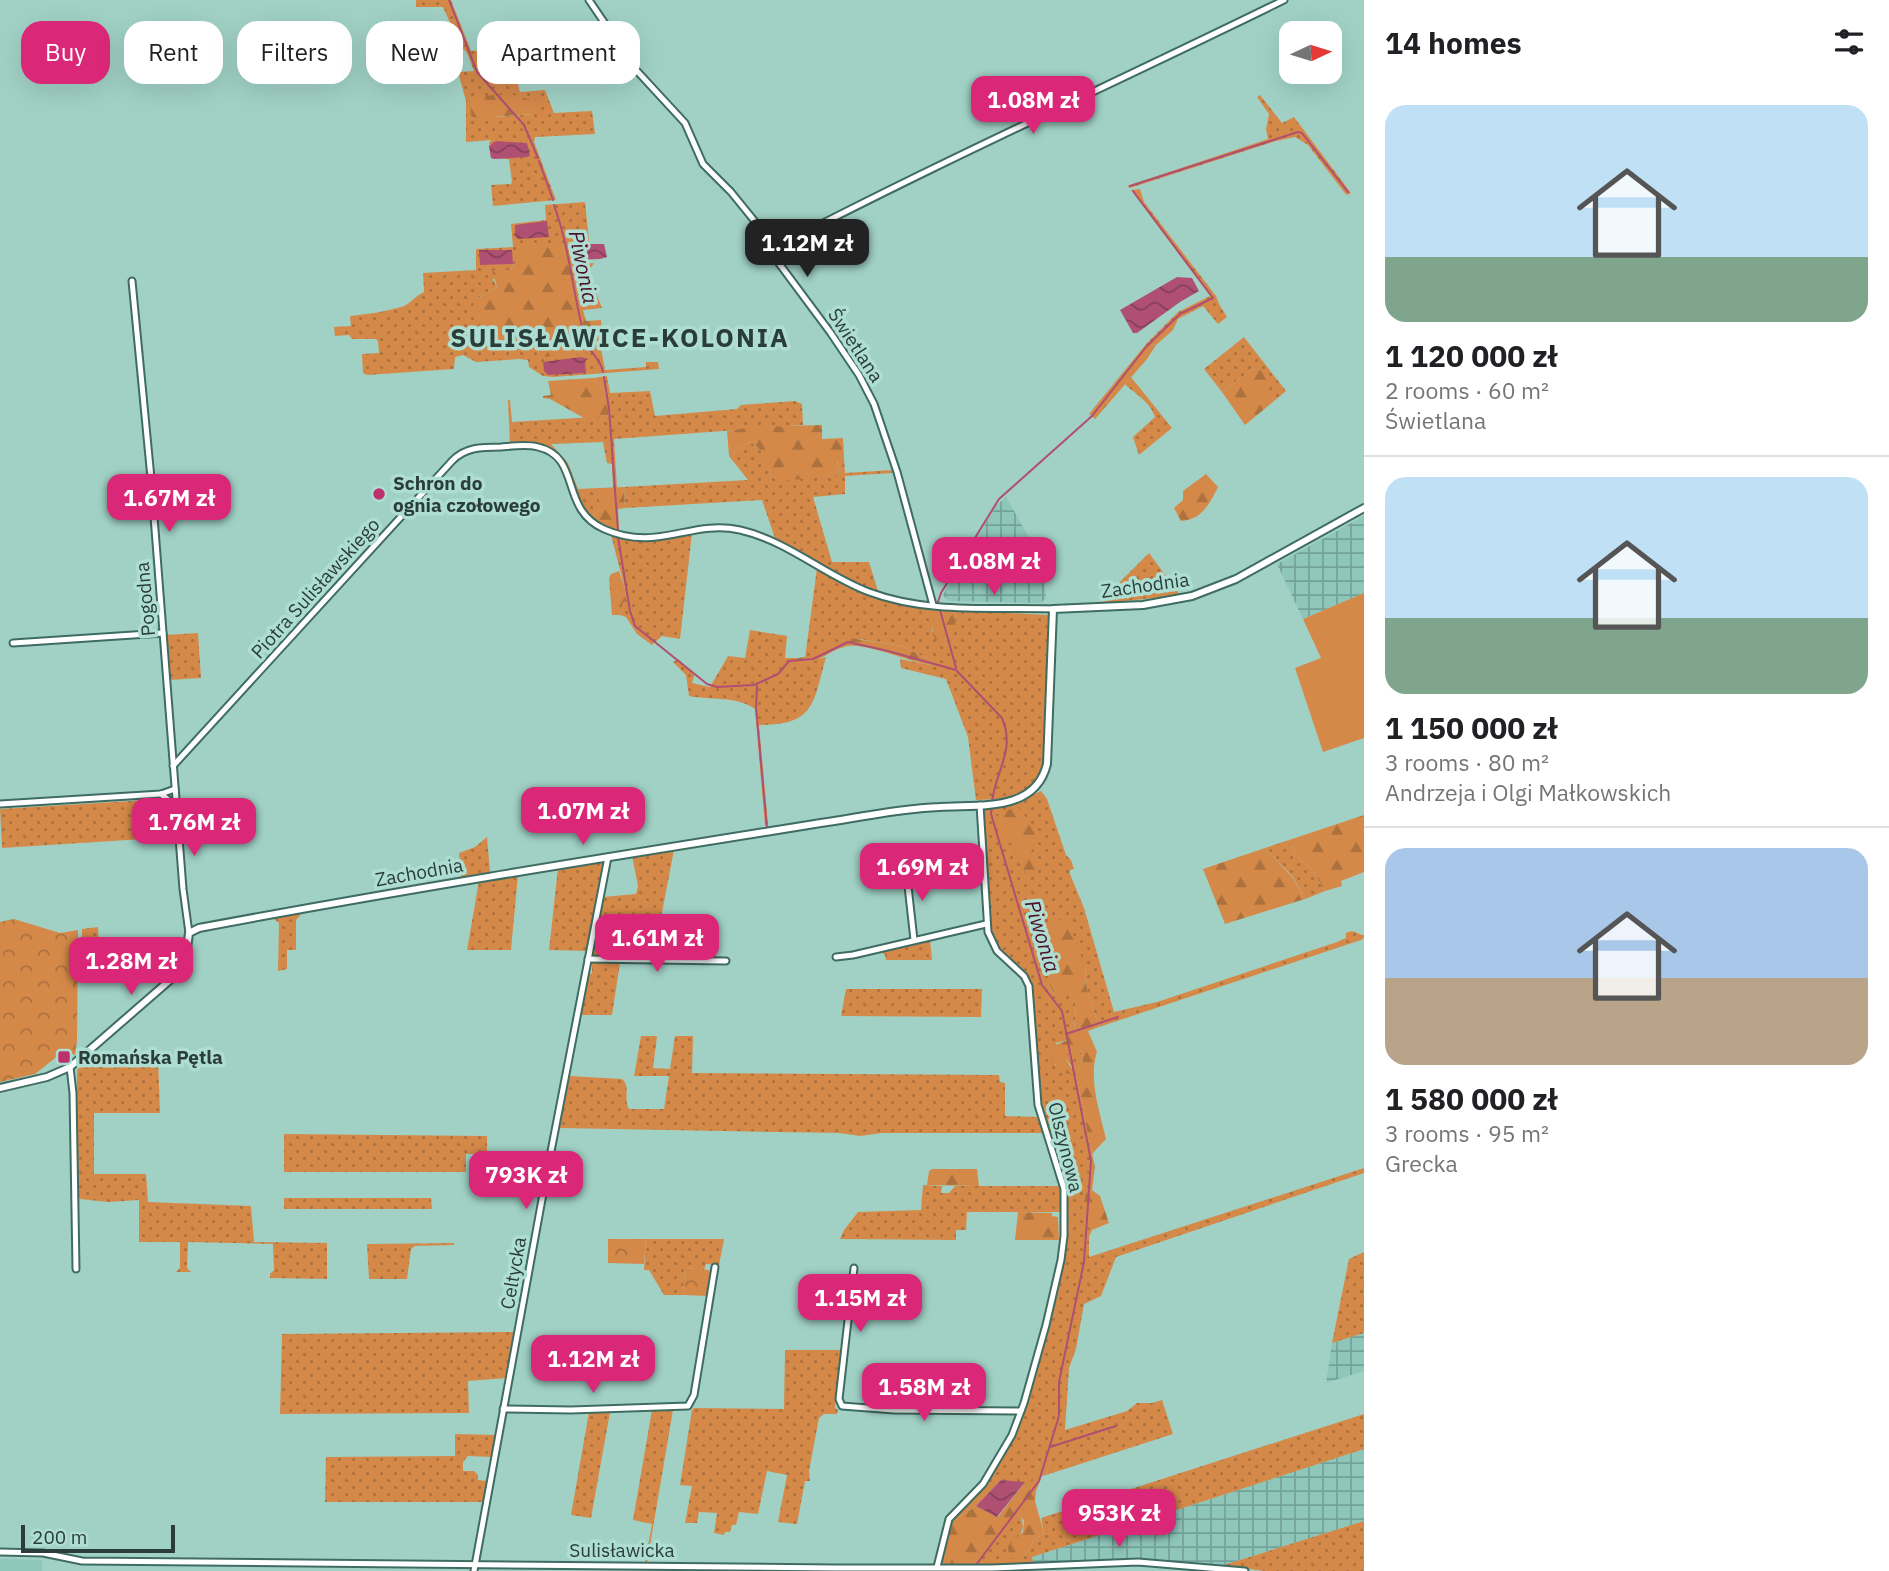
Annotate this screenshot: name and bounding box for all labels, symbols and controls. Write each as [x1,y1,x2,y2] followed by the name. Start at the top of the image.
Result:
[21,21,110,84] chip: Buy
[124,21,223,84] chip: Rent
[237,21,352,84] chip: Filters
[366,21,463,84] chip: New
[477,21,640,84] chip: Apartment
[1279,21,1342,84] north arrow
[1279,21,1342,84] map controls
[1385,23,1522,62] text: 14 homes
[1830,23,1868,61] icon: filters
[961,76,1105,136] pin: 1.08M zł
[987,84,1079,114] text: 1.08M zł
[1564,150,1690,276] icon: home
[735,219,879,279] pin: 1.12M zł
[761,227,853,257] text: 1.12M zł
[563,228,605,306] water label: Piwonia
[823,303,889,387] street label: Świetlana
[450,320,790,354] district label: SULISŁAWICE-KOLONIA
[1385,336,1557,375] text: 1 120 000 zł
[1385,375,1549,405] text: 2 rooms · 60 m²
[1385,405,1486,435] text: Świetlana
[393,471,541,517] place label: Schron do ognia czołowego
[97,475,241,534] pin: 1.67M zł
[123,482,215,512] text: 1.67M zł
[371,486,387,502] marker: Schron do ognia czołowego
[246,513,384,663] street label: Piotra Sulisławskiego
[1564,522,1690,648] icon: home
[922,538,1066,597] pin: 1.08M zł
[948,545,1040,575] text: 1.08M zł
[130,561,160,637] street label: Pogodna
[1099,567,1191,603] street label: Zachodnia
[1385,708,1557,747] text: 1 150 000 zł
[1385,747,1549,777] text: 3 rooms · 80 m²
[1385,777,1671,807] text: Andrzeja i Olgi Małkowskich
[511,788,655,847] pin: 1.07M zł
[537,795,629,825] text: 1.07M zł
[122,798,266,858] pin: 1.76M zł
[148,806,240,836] text: 1.76M zł
[850,844,994,903] pin: 1.69M zł
[876,851,968,881] text: 1.69M zł
[373,852,465,892] street label: Zachodnia
[1564,893,1690,1019] icon: home
[1019,896,1067,976] water label: Piwonia
[585,914,729,974] pin: 1.61M zł
[611,922,703,952] text: 1.61M zł
[59,937,203,997] pin: 1.28M zł
[85,945,177,975] text: 1.28M zł
[78,1045,223,1069] place label: Romańska Pętla
[56,1049,72,1065] marker: Romańska Pętla
[1385,1079,1557,1118] text: 1 580 000 zł
[1043,1100,1089,1194] street label: Olszynowa
[1385,1118,1549,1148] text: 3 rooms · 95 m²
[1385,1148,1458,1178] text: Grecka
[461,1152,591,1211] pin: 793K zł
[485,1159,567,1189] text: 793K zł
[495,1235,531,1311] street label: Celtycka
[788,1274,932,1334] pin: 1.15M zł
[814,1282,906,1312] text: 1.15M zł
[521,1336,665,1395] pin: 1.12M zł
[547,1343,639,1373] text: 1.12M zł
[852,1364,996,1423] pin: 1.58M zł
[878,1371,970,1401] text: 1.58M zł
[1054,1490,1184,1549] pin: 953K zł
[1078,1497,1160,1527] text: 953K zł
[21,1522,175,1554] scale bar
[32,1525,87,1549] text: 200 m
[569,1538,675,1562] street label: Sulisławicka

